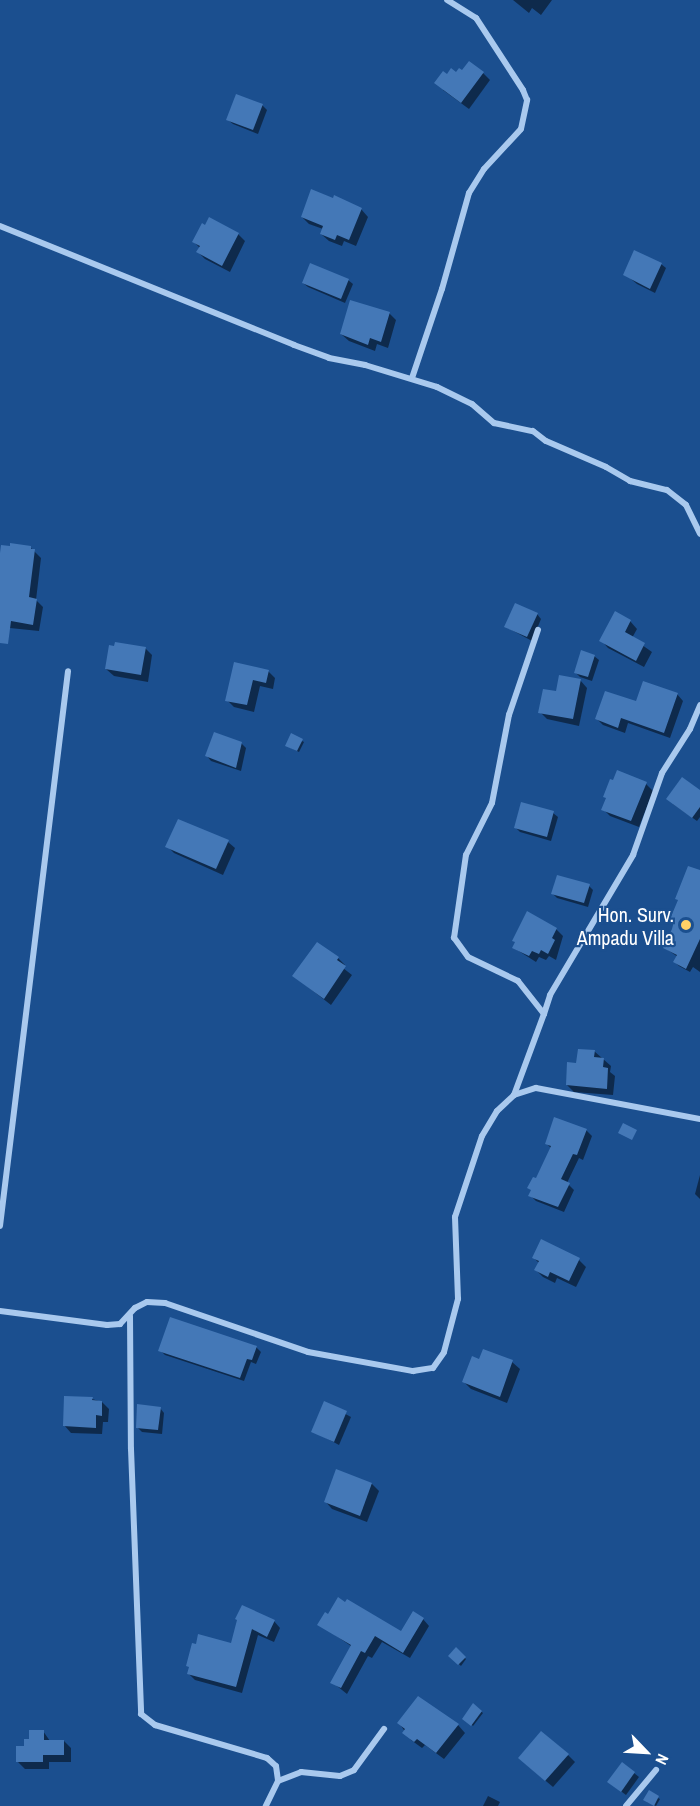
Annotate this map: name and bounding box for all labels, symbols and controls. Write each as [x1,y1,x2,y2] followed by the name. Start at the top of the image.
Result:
[577,902,674,949] place label: Hon. Surv. Ampadu Villa
[679,918,693,932] marker: Hon. Surv. Ampadu Villa
[616,1722,676,1782] north arrow
[650,1751,674,1769] text: N

